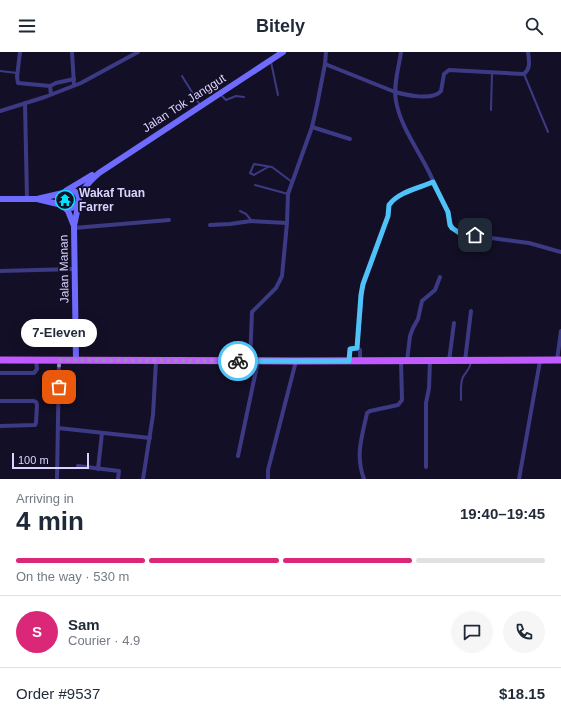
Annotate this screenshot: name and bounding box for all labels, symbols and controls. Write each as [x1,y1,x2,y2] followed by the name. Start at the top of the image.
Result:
[16,15,38,37] icon: menu
[523,15,545,37] icon: search
[256,16,305,36] text: Bitely
[140,70,229,135] street label: Jalan Tok Janggut
[79,186,145,214] place label: Wakaf Tuan Farrer
[54,189,76,211] temple icon: Wakaf Tuan Farrer
[458,218,492,252] pin
[464,224,486,246] icon: home
[56,235,72,303] street label: Jalan Manan
[21,319,97,347] callout: 7-Eleven
[32,325,86,340] text: 7-Eleven
[218,341,258,381] courier
[227,350,249,372] icon: bike
[42,370,76,404] pin
[48,376,70,398] icon: bag
[12,451,89,470] scale bar
[18,454,49,466] text: 100 m
[16,491,74,506] text: Arriving in
[460,505,545,522] text: 19:40–19:45
[16,506,84,536] text: 4 min
[16,569,129,584] text: On the way · 530 m
[451,611,493,653] button: chat
[503,611,545,653] button: phone
[68,616,100,633] text: Sam
[32,623,42,640] text: S
[68,633,140,648] text: Courier · 4.9
[16,685,100,702] text: Order #9537
[499,685,545,702] text: $18.15

